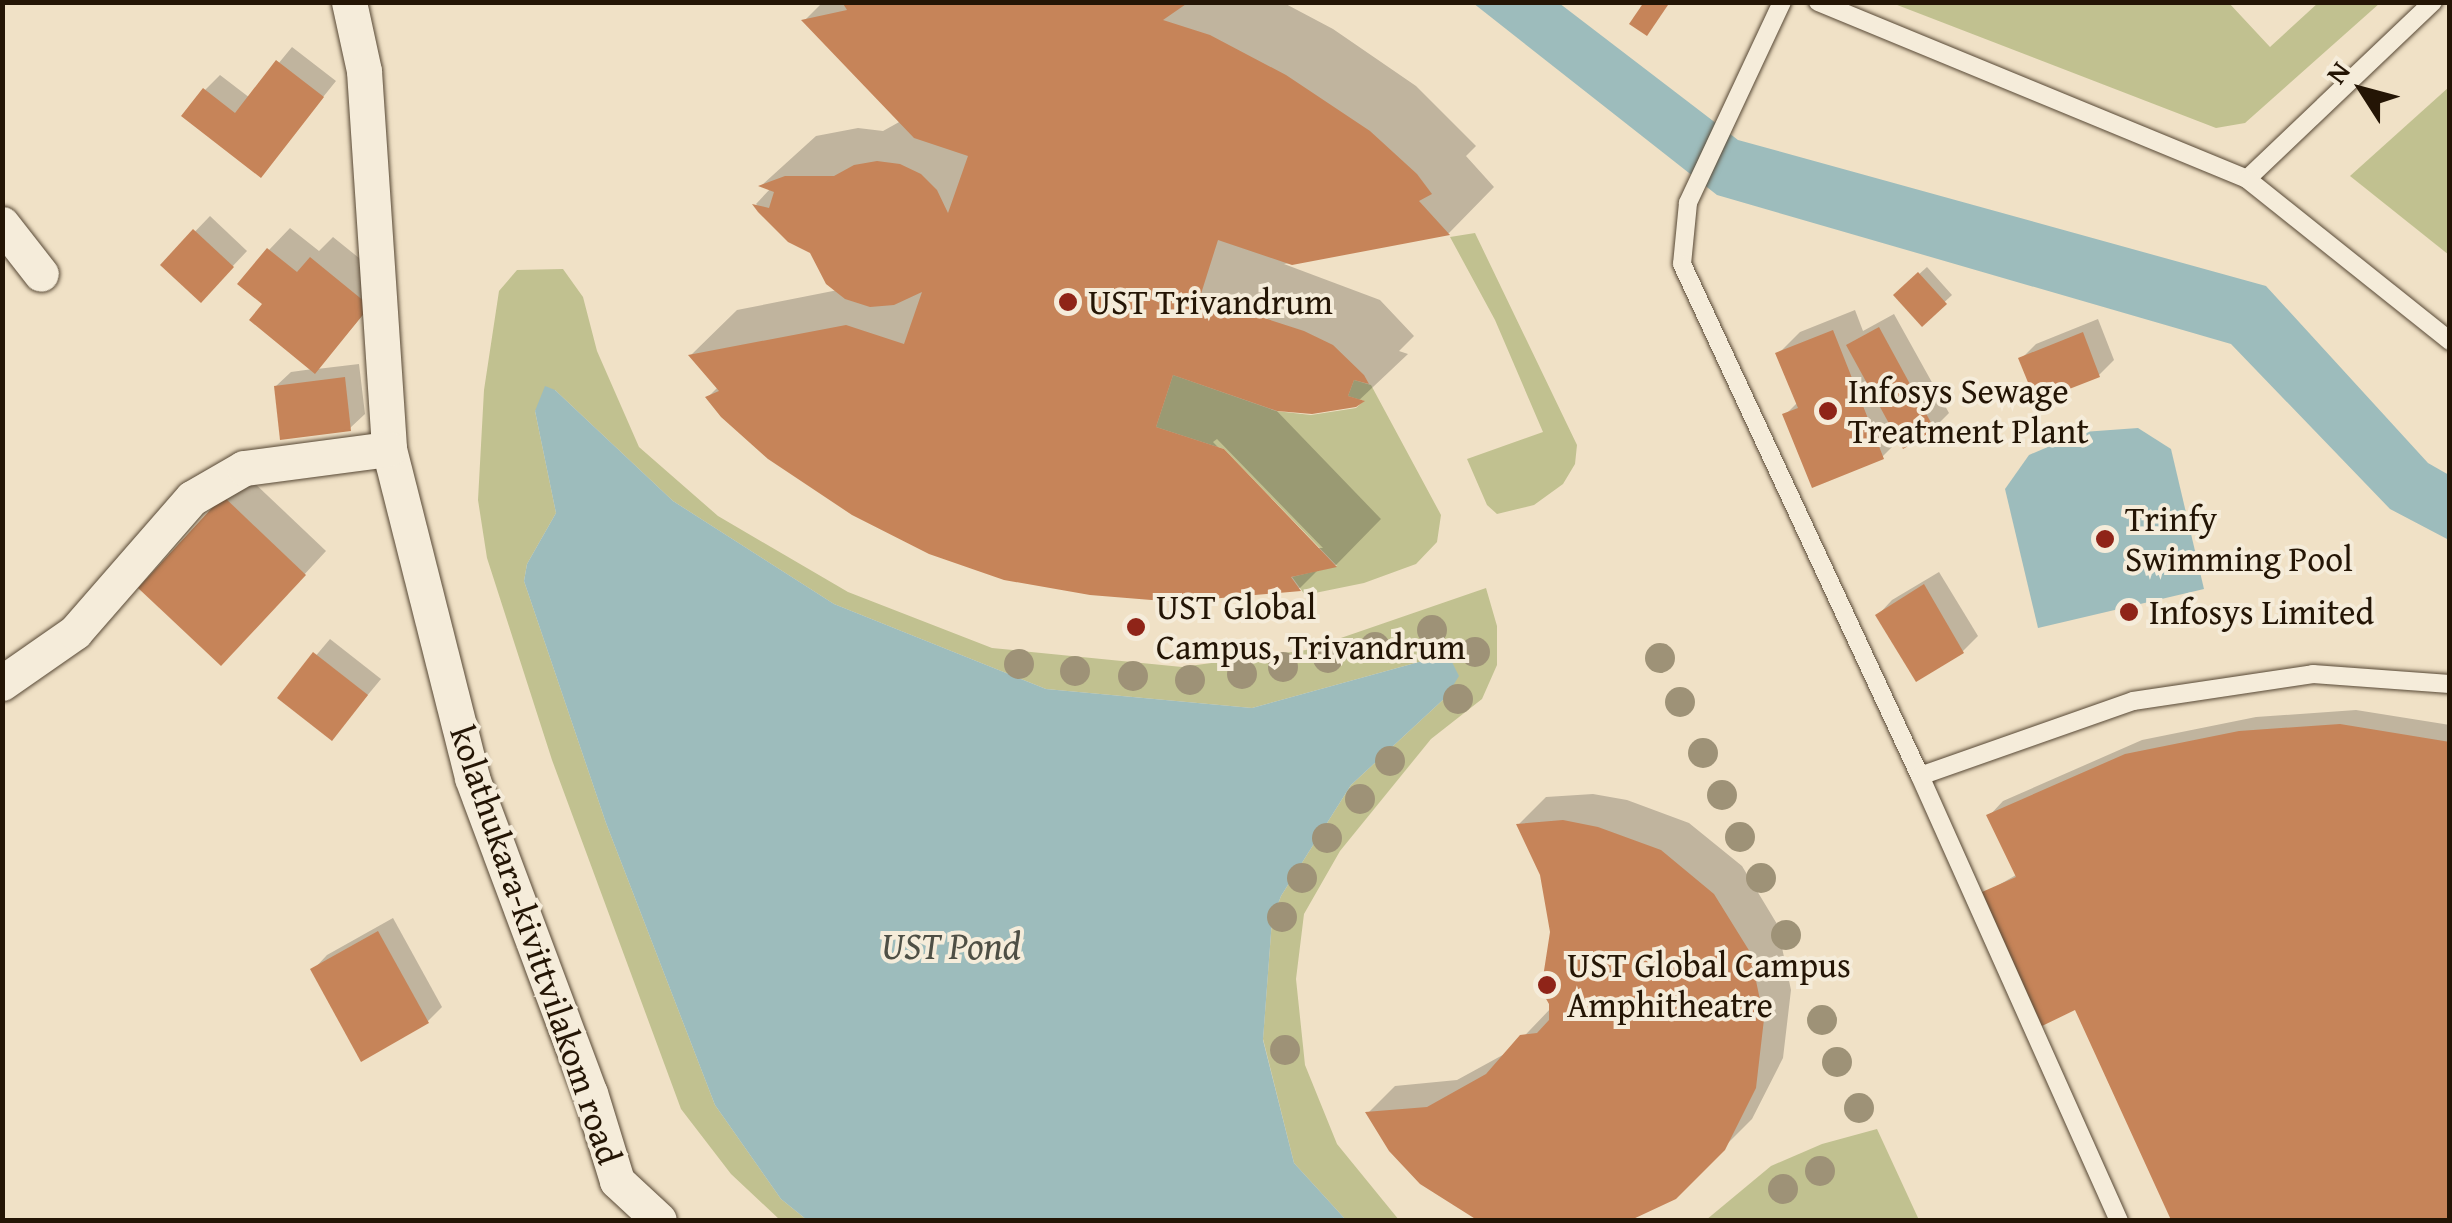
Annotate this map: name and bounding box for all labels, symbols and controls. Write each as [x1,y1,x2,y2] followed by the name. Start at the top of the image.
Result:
[2312,40,2412,140] north arrow
[2315,52,2359,92] text: N
[1088,281,1333,323] place label: UST Trivandrum
[1057,291,1079,313] marker: UST Trivandrum
[1848,370,2089,452] place label: Infosys Sewage Treatment Plant
[1817,400,1839,422] marker: Infosys Sewage Treatment Plant
[2125,498,2353,580] place label: Trinfy Swimming Pool
[2094,528,2116,550] marker: Trinfy Swimming Pool
[1156,586,1465,668] place label: UST Global Campus, Trivandrum
[2149,591,2374,633] place label: Infosys Limited
[2118,601,2140,623] marker: Infosys Limited
[1125,616,1147,638] marker: UST Global Campus, Trivandrum
[441,720,631,1170] street label: kolathukara-kivittvilakom road
[881,923,1021,969] water label: UST Pond
[1567,944,1851,1026] place label: UST Global Campus Amphitheatre
[1536,974,1558,996] marker: UST Global Campus Amphitheatre

